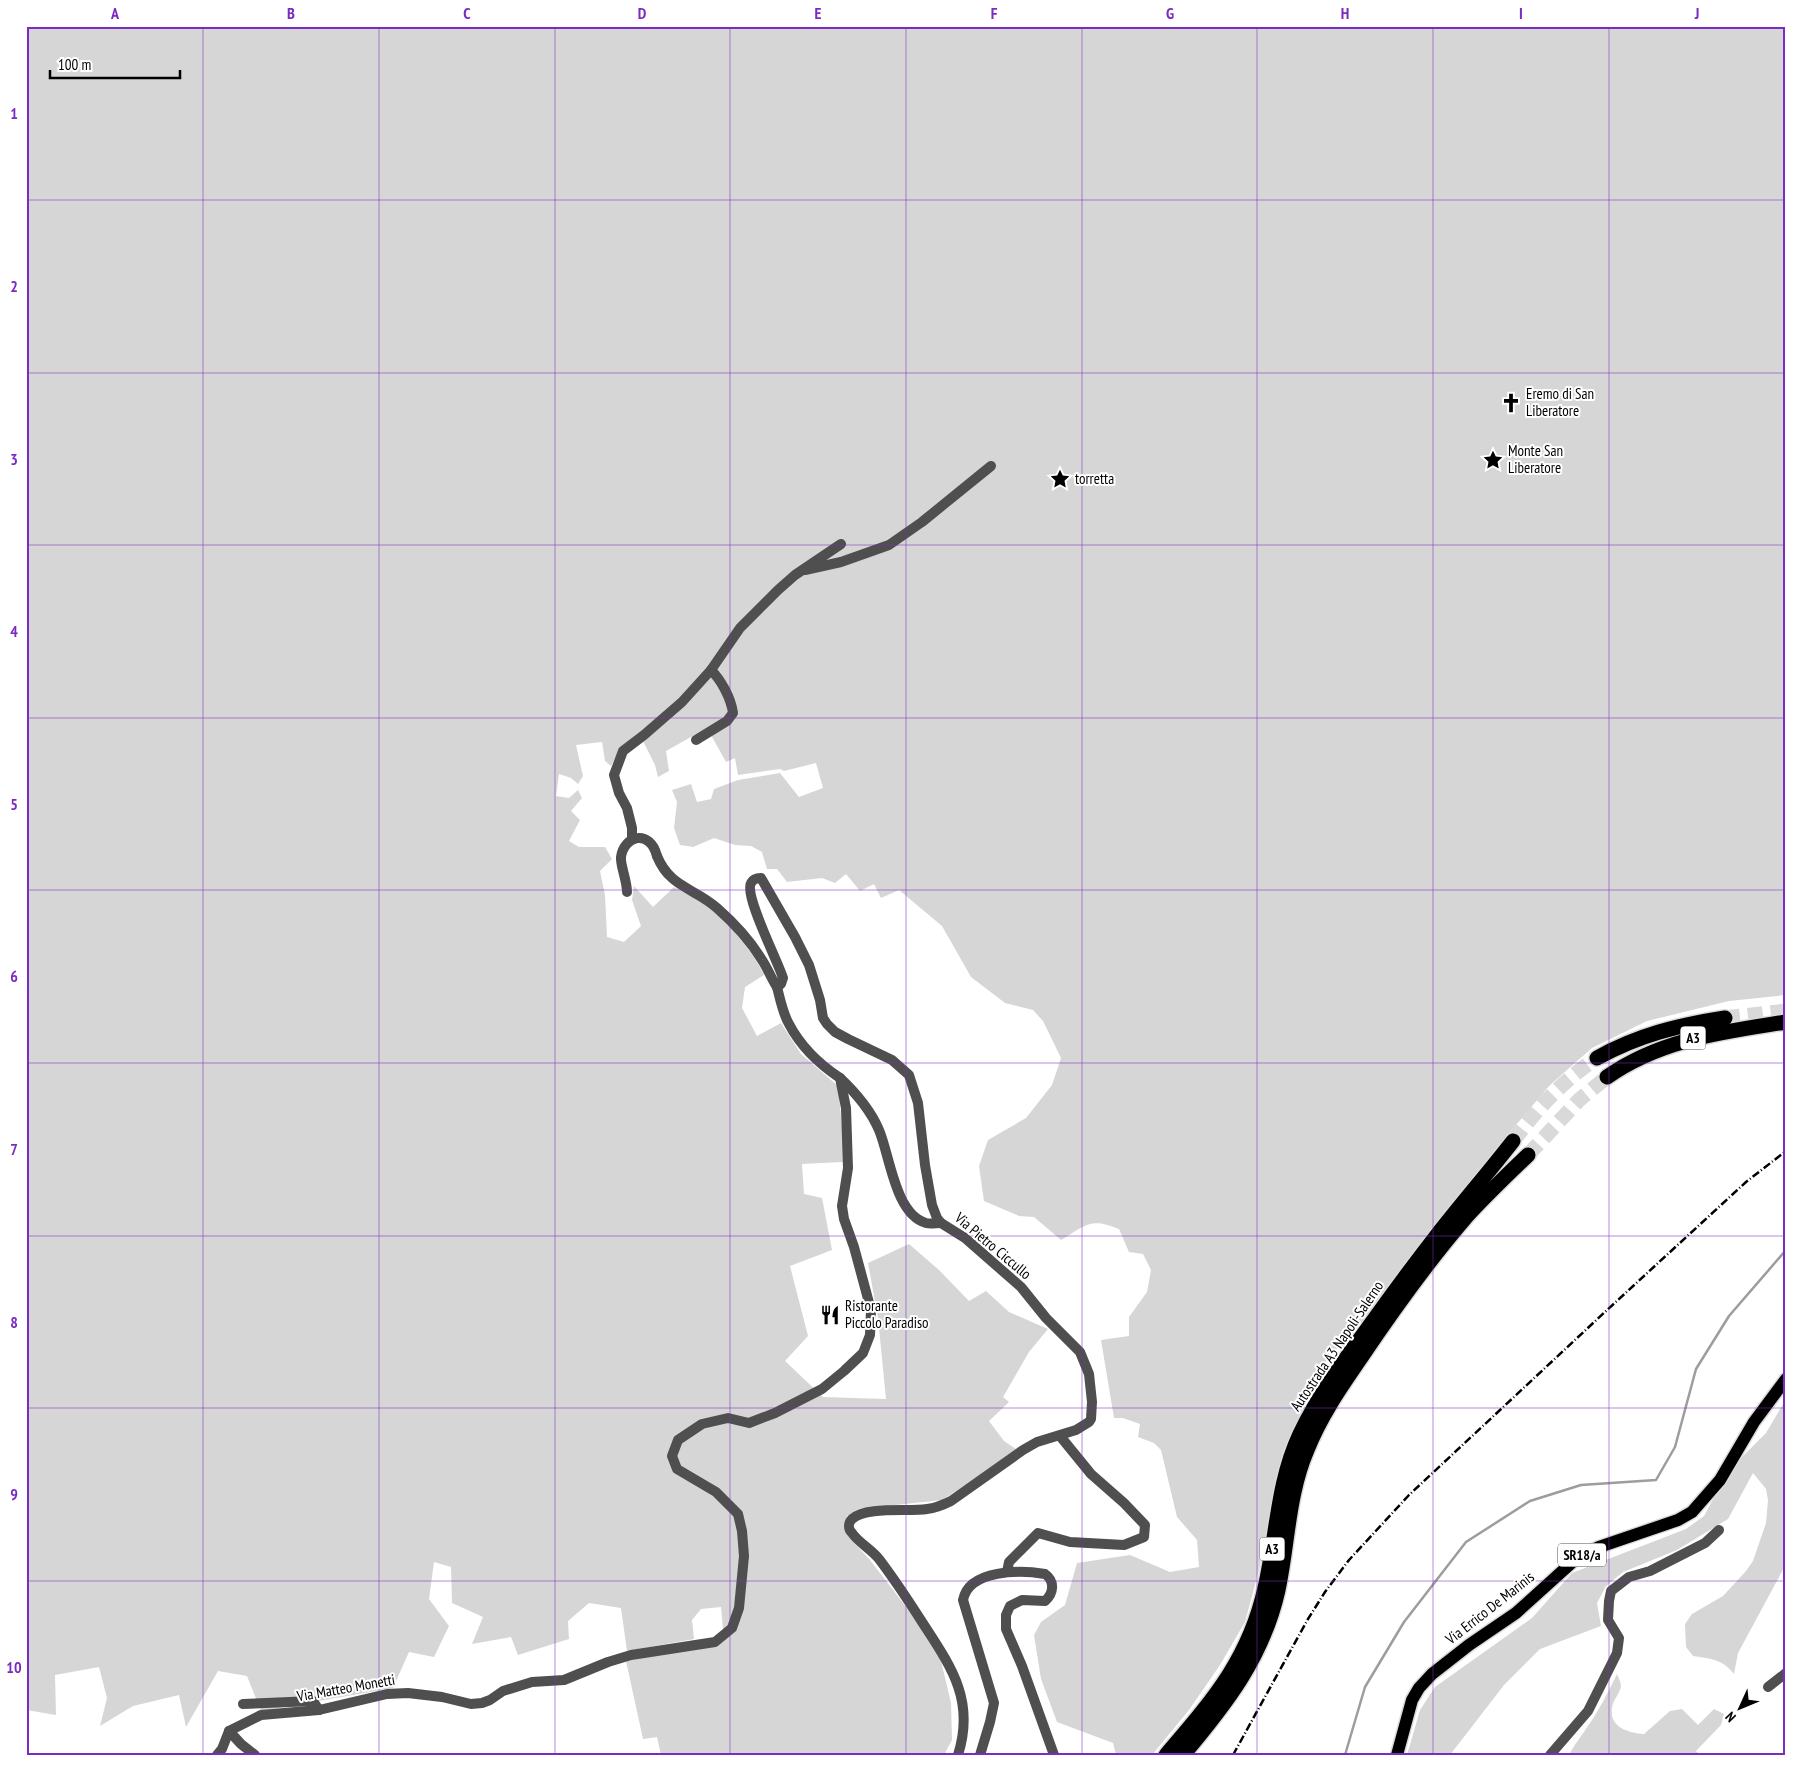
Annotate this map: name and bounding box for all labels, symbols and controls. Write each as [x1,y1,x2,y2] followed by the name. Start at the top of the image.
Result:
[110,3,120,23] text: A
[287,3,295,23] text: B
[463,3,471,23] text: C
[638,3,647,23] text: D
[815,3,822,23] text: E
[991,3,998,23] text: F
[1166,3,1174,23] text: G
[1341,3,1349,23] text: H
[1519,3,1523,23] text: I
[1694,3,1699,23] text: J
[50,48,180,80] scale bar
[58,55,91,74] text: 100 m
[10,103,18,123] text: 1
[10,276,18,296] text: 2
[1526,384,1594,420] place label: Eremo di San Liberatore
[1500,392,1522,414] church icon: Eremo di San Liberatore
[1508,441,1563,477] place label: Monte San Liberatore
[10,449,18,469] text: 3
[1482,449,1504,471] place icon: Monte San Liberatore
[1049,468,1071,490] place icon: torretta
[1075,469,1114,488] place label: torretta
[10,621,18,641] text: 4
[10,794,18,814] text: 5
[10,966,18,986] text: 6
[1680,1026,1706,1050] road number: A3
[10,1139,18,1159] text: 7
[950,1207,1035,1283] street label: Via Pietro Ciccullo
[1286,1277,1387,1415] street label: Autostrada A3 Napoli-Salerno
[845,1296,929,1332] place label: Ristorante Piccolo Paradiso
[819,1304,841,1326] restaurant icon: Ristorante Piccolo Paradiso
[10,1312,18,1332] text: 8
[10,1484,18,1504] text: 9
[1260,1538,1284,1560] road number: A3
[1558,1544,1606,1566] road number: SR18/a
[1441,1567,1538,1649] street label: Via Errico De Marinis
[6,1657,22,1677] text: 10
[294,1670,396,1706] street label: Via Matteo Monetti
[1714,1684,1764,1734] north arrow
[1722,1708,1740,1726] text: N

